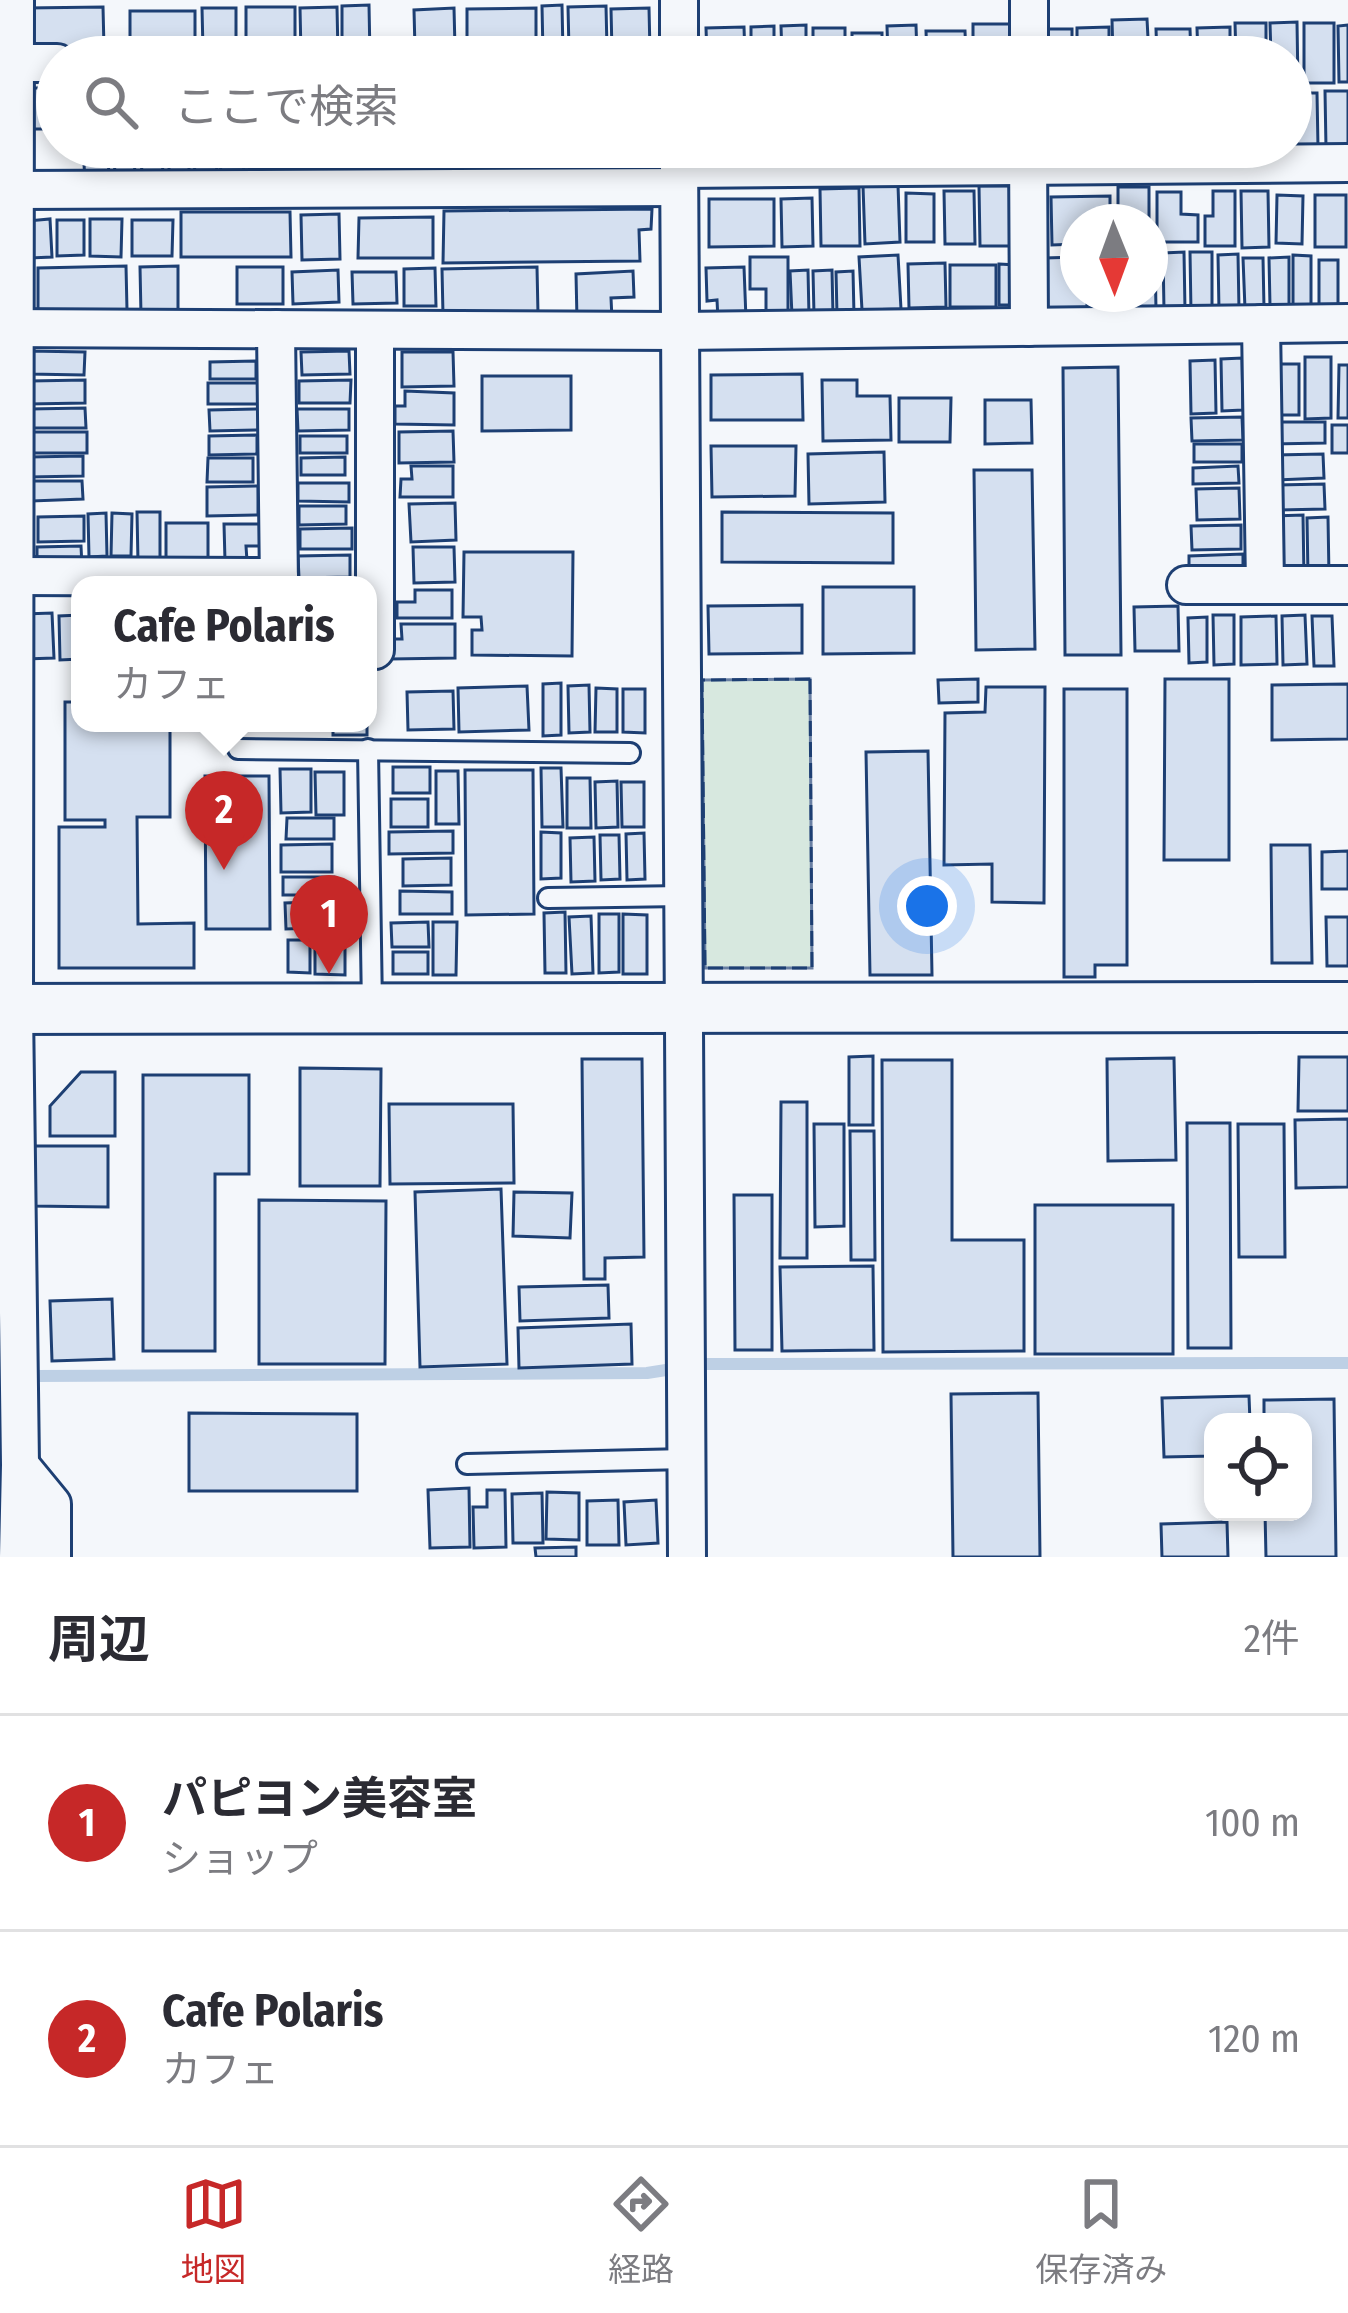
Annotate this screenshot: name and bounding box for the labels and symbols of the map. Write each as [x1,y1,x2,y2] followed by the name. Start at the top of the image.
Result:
[1060,204,1168,312] north arrow
[185,771,263,870] pin: 2
[290,875,368,974] pin: 1
[897,876,957,936] your location

